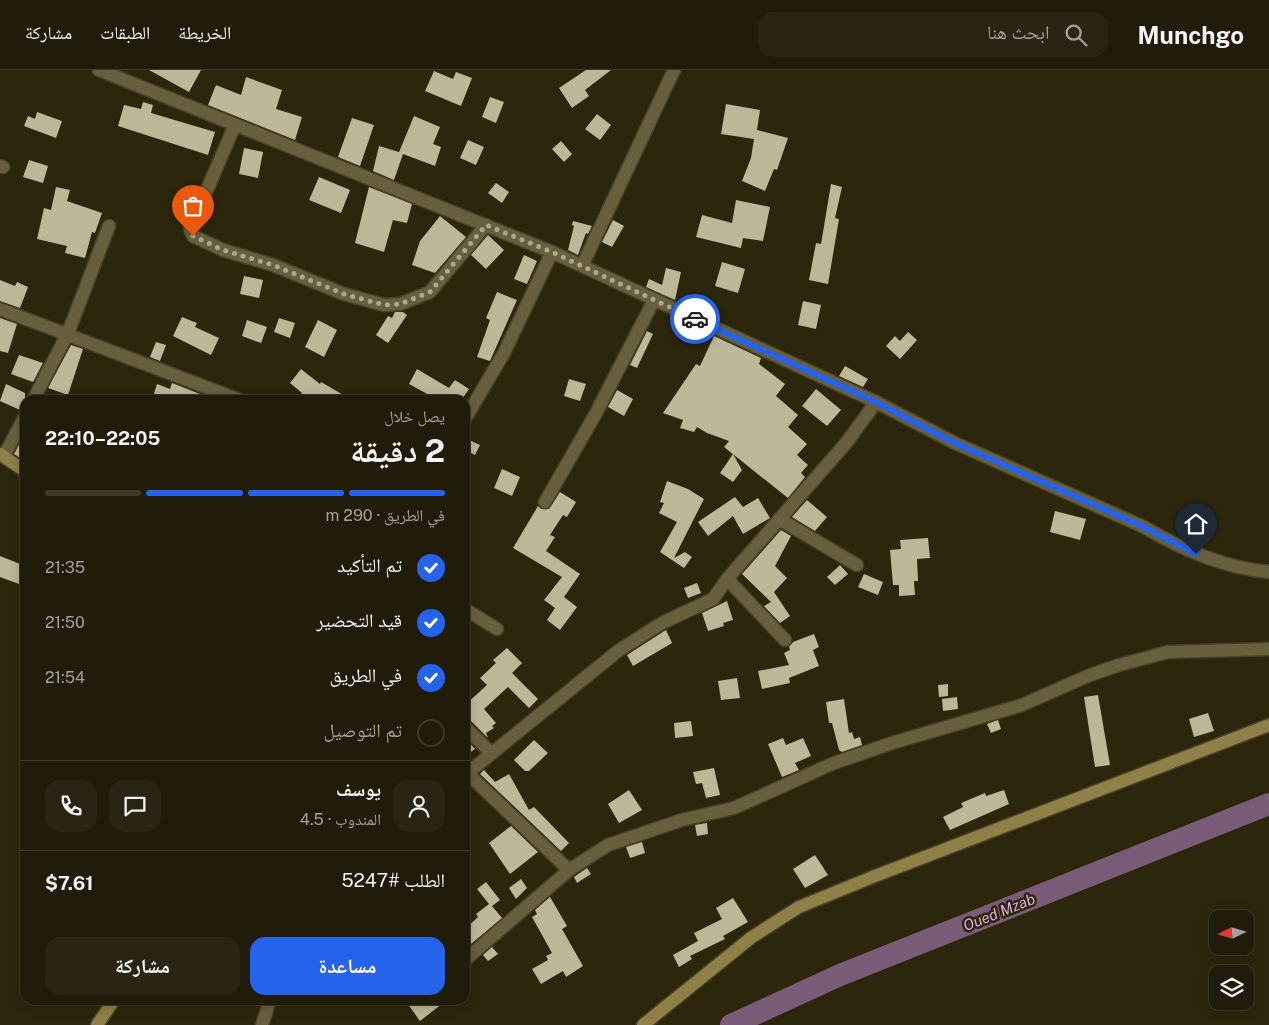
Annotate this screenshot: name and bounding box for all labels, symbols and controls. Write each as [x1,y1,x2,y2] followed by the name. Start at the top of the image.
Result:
[758,12,1108,57] search box
[987,21,1050,43] text: ابحث هنا
[1062,21,1090,49] icon: search
[1138,21,1244,49] text: Munchgo
[25,22,72,43] text: مشاركة
[100,22,150,43] text: الطبقات
[178,22,231,43] text: الخريطة
[172,185,214,236] pin
[179,192,207,220] icon: bag
[670,294,720,344] courier
[681,305,709,333] icon: car
[384,407,445,426] text: يصل خلال
[45,427,160,449] text: 22:05–22:10
[350,432,445,469] text: 2 دقيقة
[1175,503,1217,554] pin
[326,506,445,525] text: في الطريق · 290 m
[1182,510,1210,538] icon: home
[337,554,402,576] text: تم التأكيد
[417,554,445,582] icon: check
[45,558,85,577] text: 21:35
[316,609,402,631] text: قيد التحضير
[417,609,445,637] icon: check
[45,613,85,632] text: 21:50
[329,664,402,686] text: في الطريق
[417,664,445,692] icon: check
[45,668,85,687] text: 21:54
[324,719,402,741] text: تم التوصيل
[336,778,381,800] text: يوسف
[45,780,97,832] button: phone
[109,780,161,832] button: chat
[393,780,445,832] button: person
[300,810,381,829] text: المندوب · 4.5
[341,869,445,891] text: الطلب #5247
[45,872,93,894] text: $7.61
[961,890,1038,934] water label: Oued Mzab
[1209,910,1254,955] north arrow
[1209,910,1254,1010] map controls
[45,937,240,995] button: مشاركة
[250,937,445,995] button: مساعدة
[1209,965,1254,1010] button: layers

